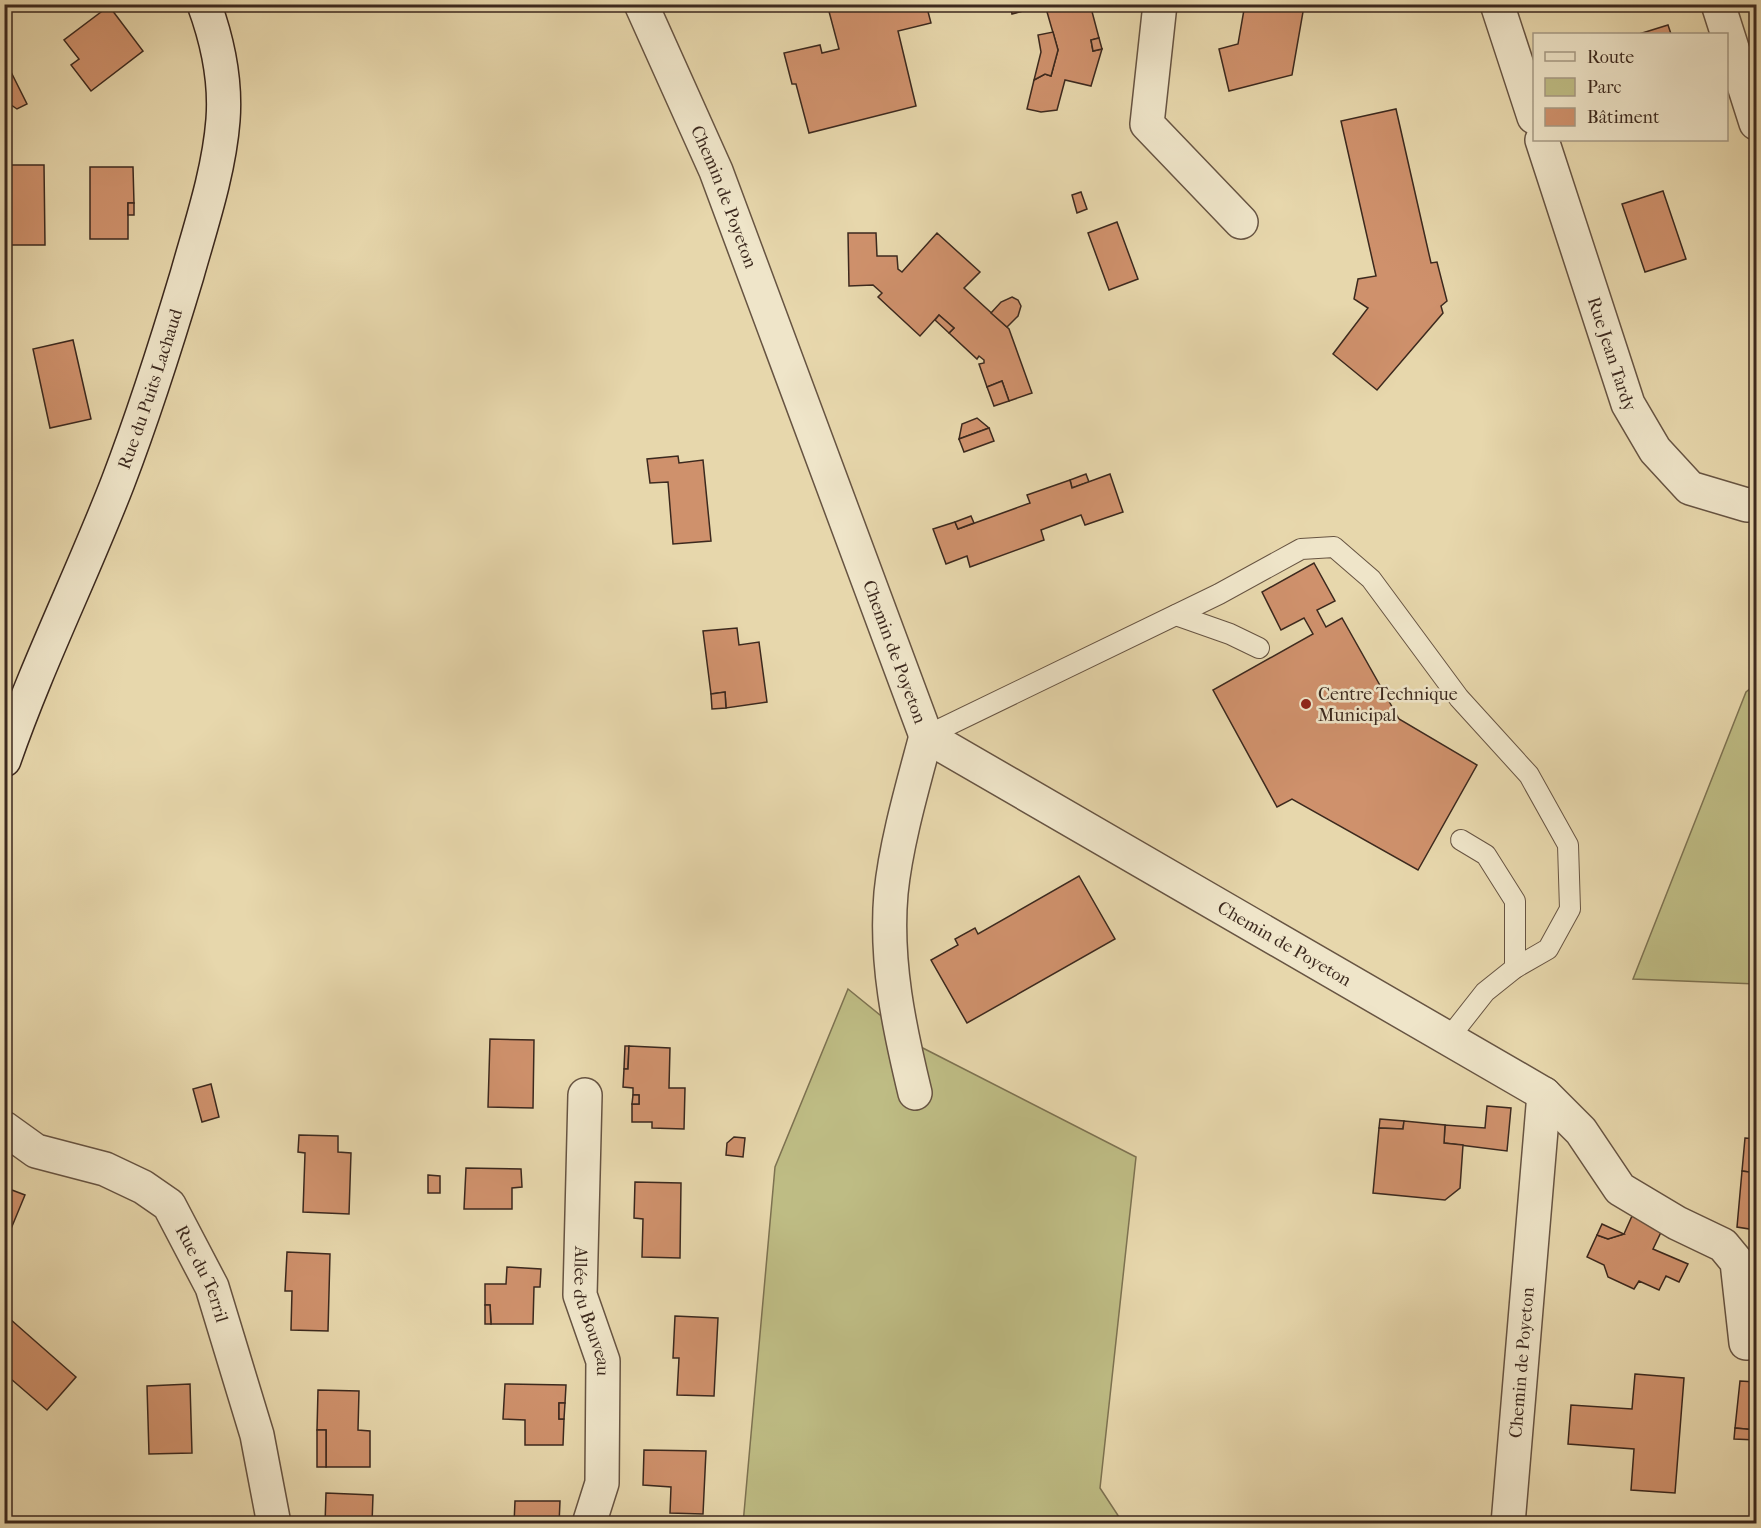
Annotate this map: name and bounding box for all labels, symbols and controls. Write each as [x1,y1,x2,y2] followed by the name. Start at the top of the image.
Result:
[1533,33,1728,141] legend
[1587,47,1634,68] text: Route
[1587,77,1622,98] text: Parc
[1587,107,1660,128] text: Bâtiment
[686,122,761,272] street label: Chemin de Poyeton
[1583,294,1641,417] street label: Rue Jean Tardy
[114,306,187,472] street label: Rue du Puits Lachaud
[858,577,931,727] street label: Chemin de Poyeton
[1318,684,1458,726] place label: Centre Technique Municipal
[1299,697,1313,711] marker: Centre Technique Municipal
[1213,897,1355,991] street label: Chemin de Poyeton
[171,1222,232,1325] street label: Rue du Terril
[569,1245,613,1376] street label: Allée du Bouveau
[1505,1286,1539,1439] street label: Chemin de Poyeton

